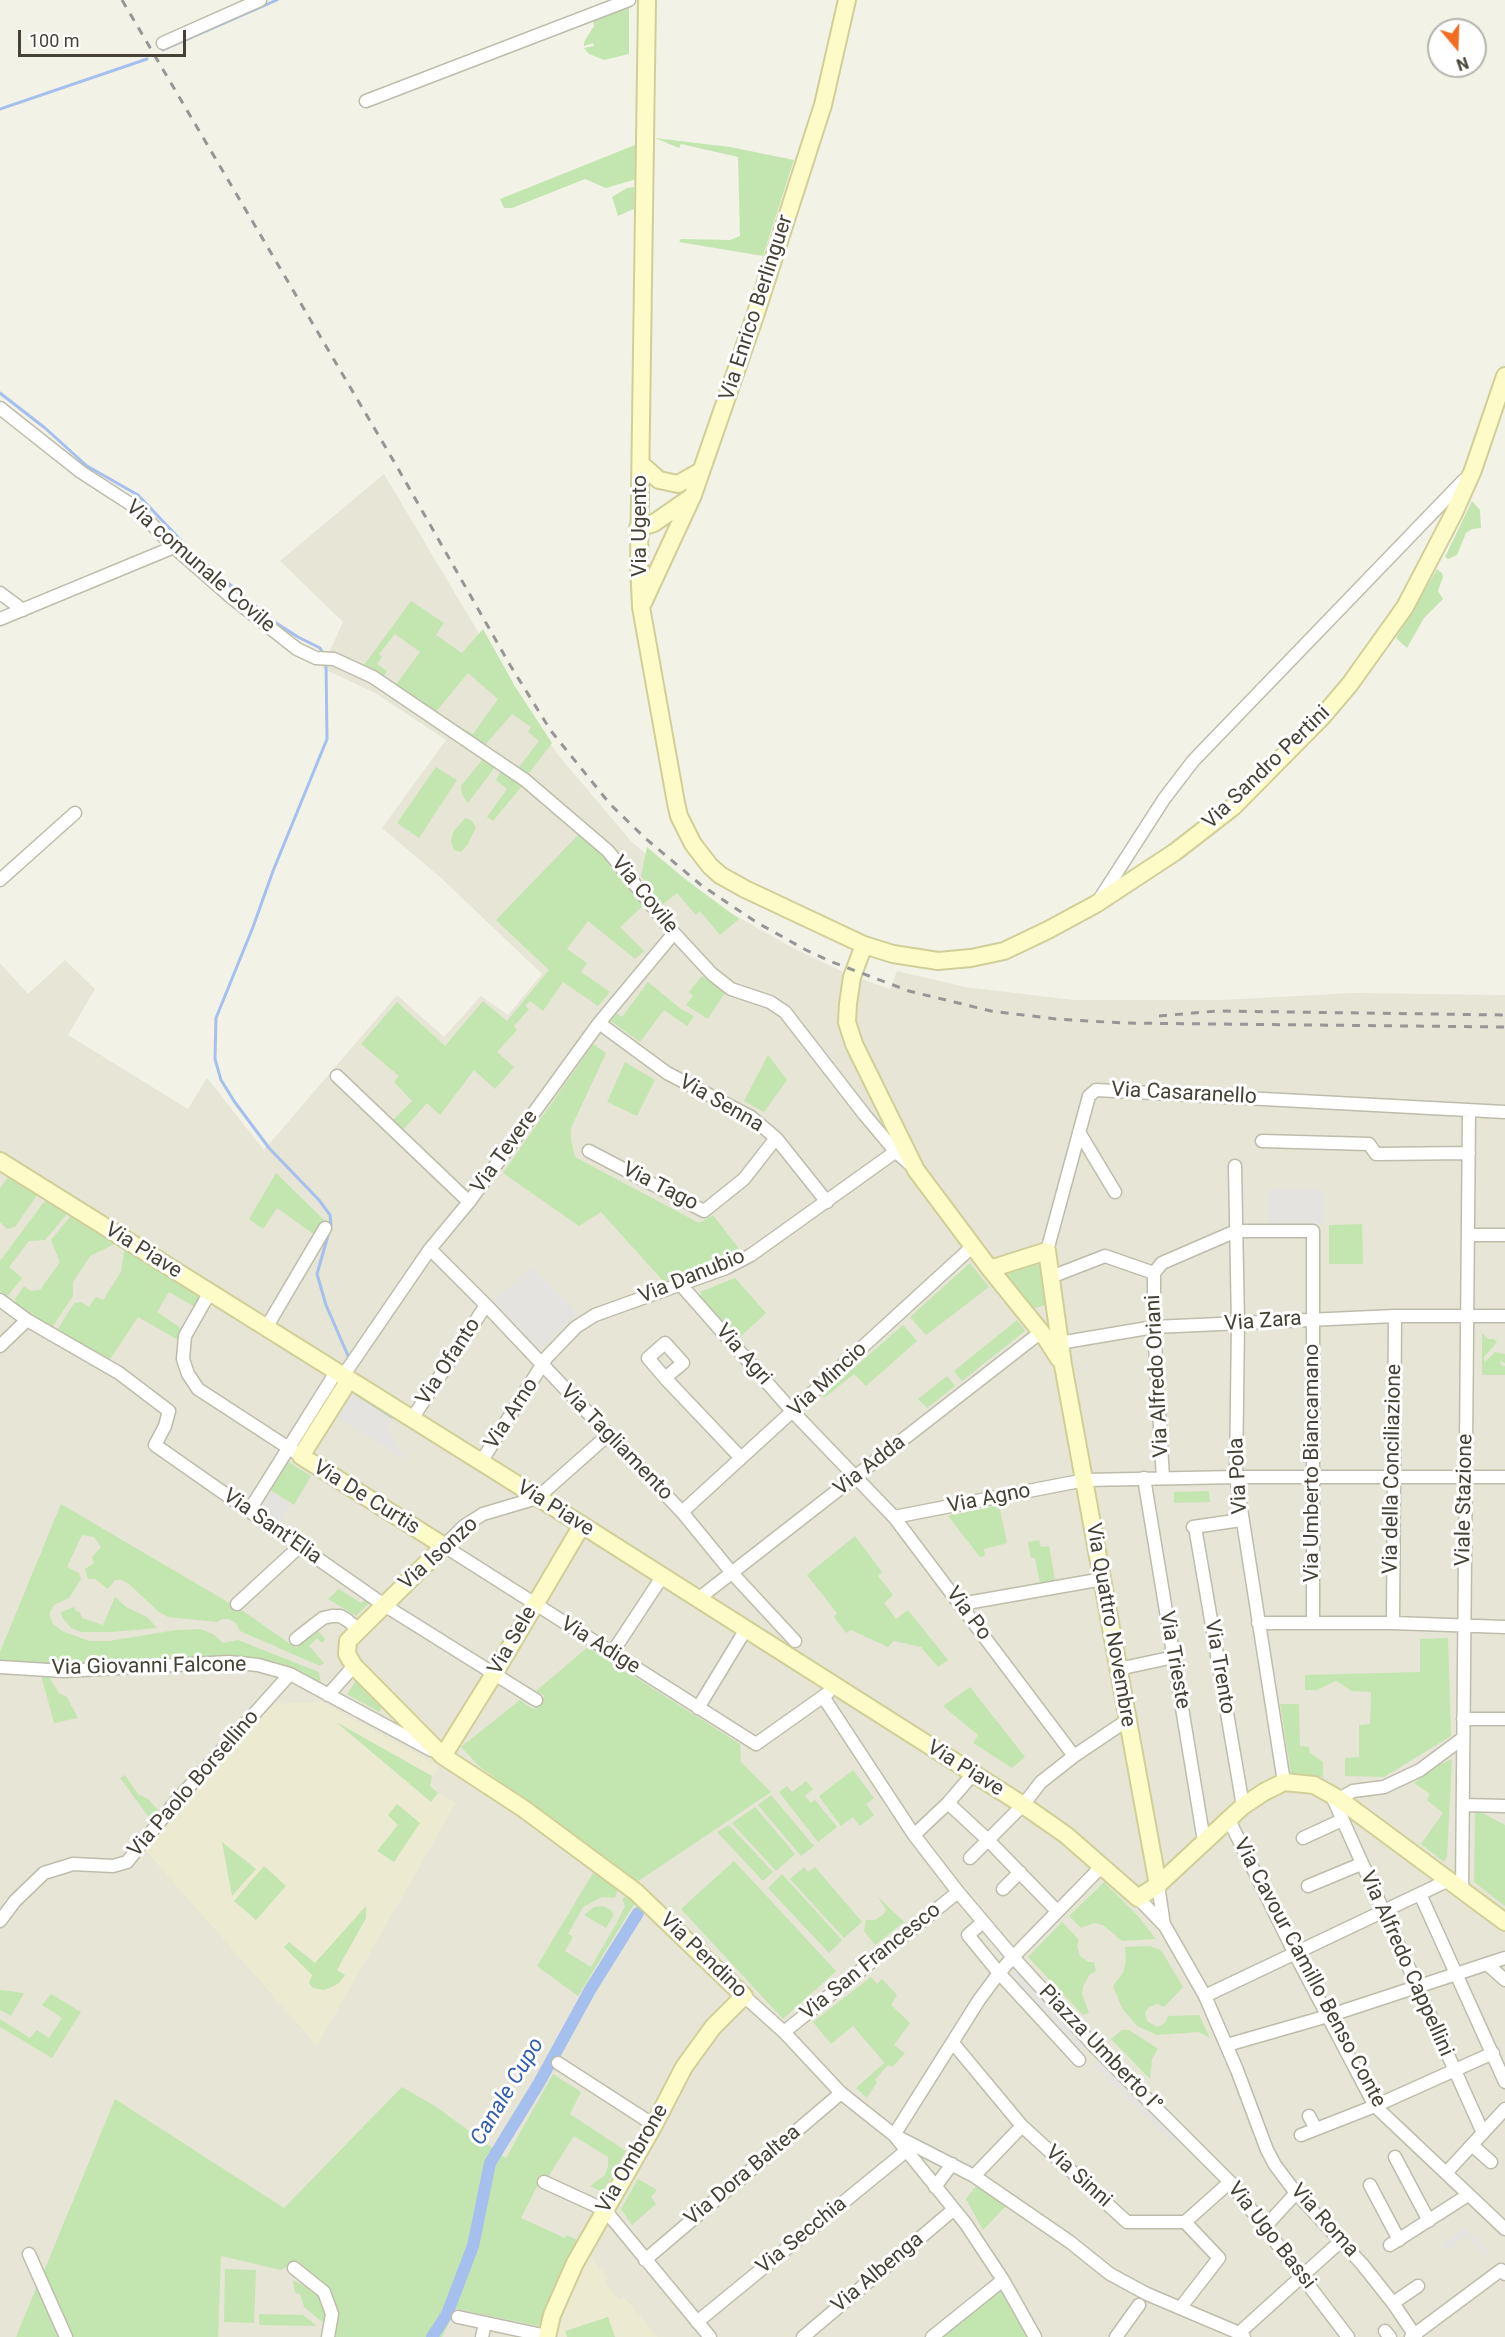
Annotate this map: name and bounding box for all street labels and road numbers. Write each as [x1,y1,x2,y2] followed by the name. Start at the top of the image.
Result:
[715,212,799,404] street label: Via Enrico Berlinguer
[628,475,654,577] street label: Via Ugento
[120,495,280,639] street label: Via comunale Covile
[1198,701,1336,835] street label: Via Sandro Pertini
[605,851,683,939] street label: Via Covile
[674,1070,768,1138] street label: Via Senna
[1111,1078,1257,1110] street label: Via Casaranello
[466,1105,544,1199] street label: Via Tevere
[618,1157,702,1217] street label: Via Tago
[100,1218,186,1284] street label: Via Piave
[635,1244,749,1310] street label: Via Danubio
[1141,1294,1175,1458] street label: Via Alfredo Oriani
[1224,1307,1302,1337] street label: Via Zara
[412,1314,486,1410] street label: Via Ofanto
[710,1319,776,1391] street label: Via Agri
[783,1337,873,1423] street label: Via Mincio
[1300,1344,1326,1582] street label: Via Umberto Biancamano
[1379,1364,1407,1574] street label: Via della Conciliazione
[480,1374,544,1454] street label: Via Arno
[554,1380,678,1506] street label: Via Tagliamento
[829,1430,911,1502] street label: Via Adda
[1451,1434,1479,1566] street label: Viale Stazione
[1224,1437,1254,1515] street label: Via Pola
[308,1455,424,1541] street label: Via De Curtis
[512,1476,598,1542] street label: Via Piave
[945,1479,1033,1519] street label: Via Agno
[218,1484,326,1570] street label: Via Sant'Elia
[394,1512,484,1596] street label: Via Isonzo
[1080,1521,1140,1729] street label: Via Quattro Novembre
[940,1582,996,1646] street label: Via Po
[483,1602,543,1680] street label: Via Sele
[1153,1609,1195,1711] street label: Via Trieste
[556,1612,644,1680] street label: Via Adige
[1198,1618,1240,1716] street label: Via Trento
[51,1653,247,1681] street label: Via Giovanni Falcone
[123,1705,265,1863] street label: Via Paolo Borsellino
[922,1736,1008,1802] street label: Via Piave
[1227,1834,1391,2112] street label: Via Cavour Camillo Benso Conte
[1354,1867,1458,2061] street label: Via Alfredo Cappellini
[796,1898,946,2026] street label: Via San Francesco
[654,1908,752,2004] street label: Via Pendino
[1033,1980,1167,2118] street label: Piazza Umberto I°
[592,2100,674,2218] street label: Via Ombrone
[680,2120,806,2232] street label: Via Dora Baltea
[1039,2141,1117,2213] street label: Via Sinni
[1221,2177,1321,2295] street label: Via Ugo Bassi
[1285,2179,1363,2263] street label: Via Roma
[752,2192,852,2280] street label: Via Secchia
[827,2227,929,2319] street label: Via Albenga

